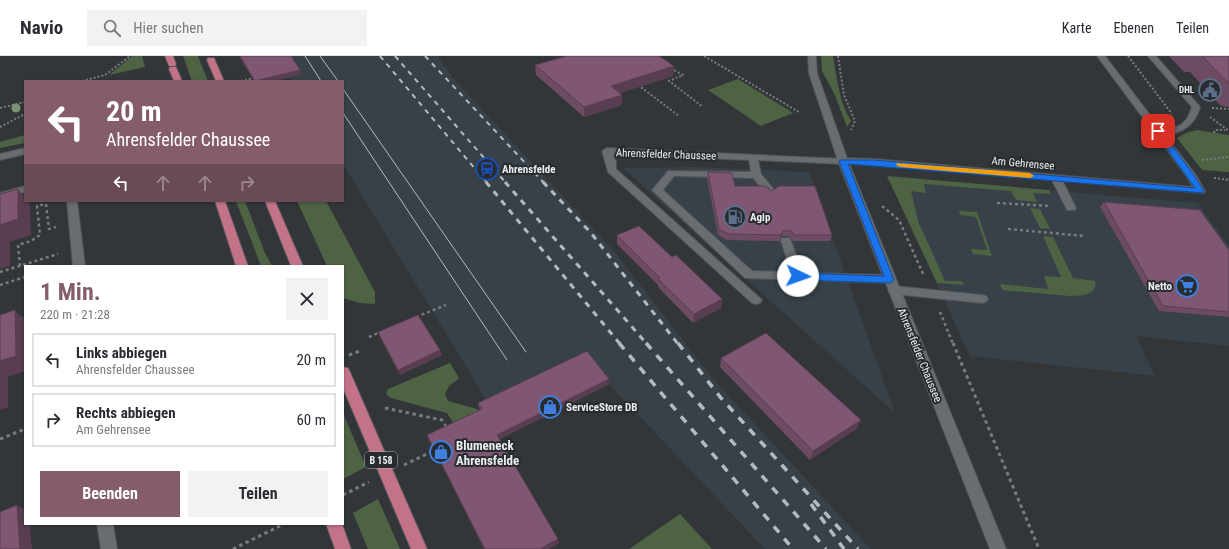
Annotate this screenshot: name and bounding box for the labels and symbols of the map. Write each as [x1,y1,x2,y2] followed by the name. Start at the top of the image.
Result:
[1197,77,1223,103] public building icon: DHL
[1179,85,1195,95] place label: DHL
[1141,114,1175,148] pin
[616,146,716,163] street label: Ahrensfelder Chaussee
[991,154,1055,173] street label: Am Gehrensee
[474,156,500,182] station icon: Ahrensfelde
[502,163,555,176] place label: Ahrensfelde
[722,204,748,230] fuel station icon: Agip
[750,211,771,224] place label: Agip
[777,255,819,297] position arrow
[1174,273,1200,299] supermarket icon: Netto
[1148,280,1173,293] place label: Netto
[895,306,944,404] street label: Ahrensfelder Chaussee
[537,394,563,420] shop icon: ServiceStore DB
[566,401,637,414] place label: ServiceStore DB
[456,438,519,468] place label: Blumeneck Ahrensfelde
[428,439,454,465] shop icon: Blumeneck Ahrensfelde
[365,452,397,468] road number: B 158

